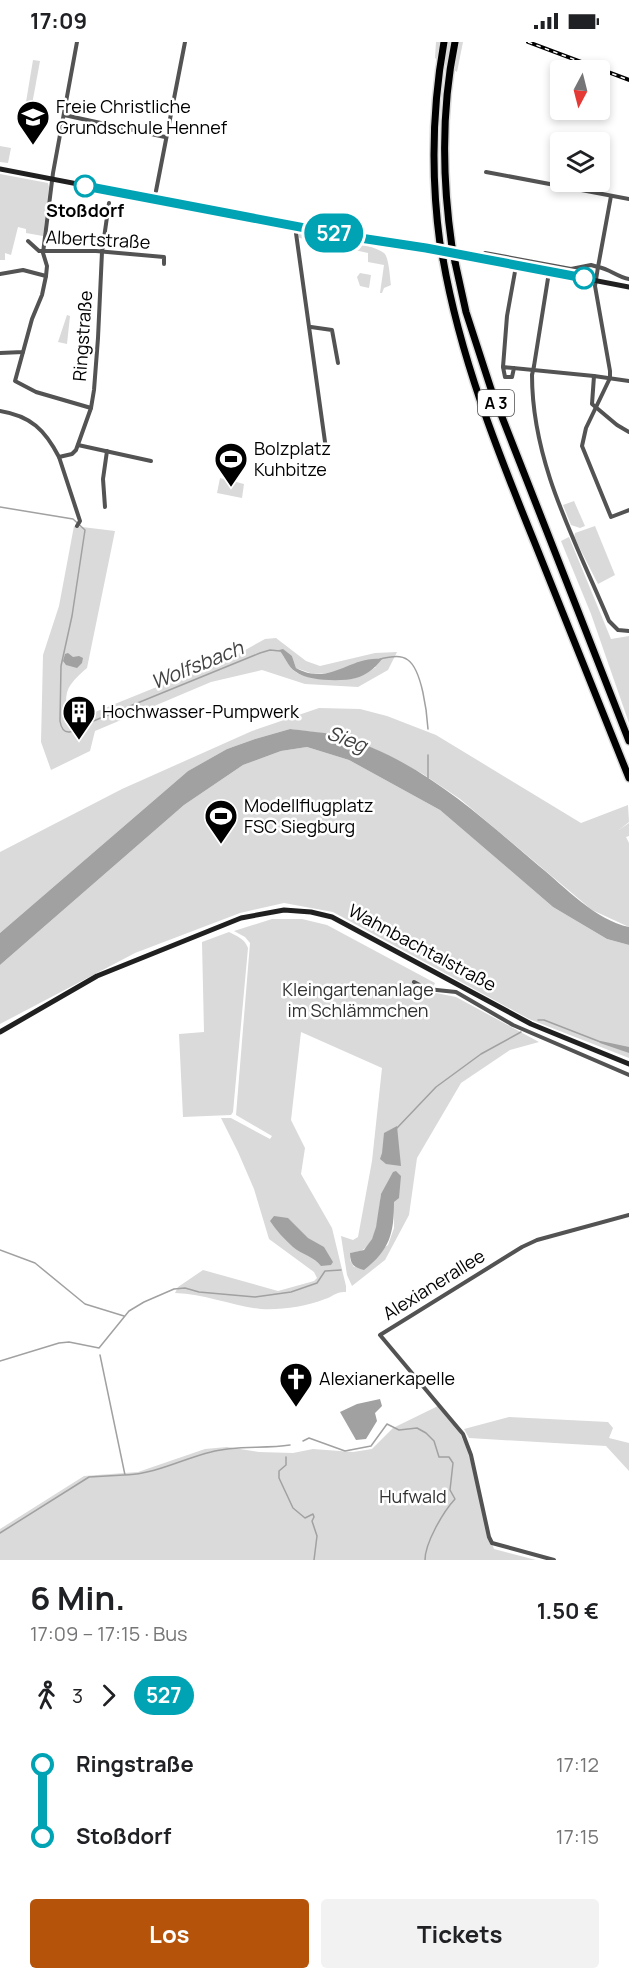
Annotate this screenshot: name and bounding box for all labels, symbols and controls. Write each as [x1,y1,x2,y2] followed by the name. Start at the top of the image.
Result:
[30,6,87,36] text: 17:09
[550,60,610,120] north arrow
[550,60,610,192] map controls
[56,94,228,139] place label: Freie Christliche Grundschule Hennef
[15,99,51,146] school or university icon: Freie Christliche Grundschule Hennef
[550,132,610,192] button: layers
[74,175,96,197] marker: Stoßdorf
[46,198,124,222] place label: Stoßdorf
[300,214,368,252] line badge: 527
[316,219,352,247] text: 527
[45,224,151,254] street label: Albertstraße
[573,267,595,289] unlabelled marker
[67,290,97,382] street label: Ringstraße
[478,390,514,416] road number: A 3
[254,436,331,481] place label: Bolzplatz Kuhbitze
[213,441,249,488] sports icon: Bolzplatz Kuhbitze
[147,633,248,695] water label: Wolfsbach
[61,694,97,741] building icon: Hochwasser-Pumpwerk
[102,699,300,723] place label: Hochwasser-Pumpwerk
[323,719,373,759] water label: Sieg
[244,793,374,838] place label: Modellflugplatz FSC Siegburg
[203,798,239,845] sports icon: Modellflugplatz FSC Siegburg
[344,898,501,996] street label: Wahnbachtalstraße
[282,977,434,1022] park label: Kleingartenanlage im Schlämmchen
[378,1243,489,1325] street label: Alexianerallee
[278,1361,314,1408] church icon: Alexianerkapelle
[319,1366,455,1390] place label: Alexianerkapelle
[379,1484,447,1508] park label: Hufwald
[30,1575,125,1620] text: 6 Min.
[537,1596,599,1626] text: 1.50 €
[30,1620,188,1647] text: 17:09 – 17:15 · Bus
[30,1679,63,1712] icon: walk
[92,1679,125,1712] icon: forward
[146,1681,182,1709] text: 527
[72,1682,83,1709] text: 3
[76,1749,194,1779] text: Ringstraße
[556,1751,599,1778] text: 17:12
[76,1821,171,1851] text: Stoßdorf
[556,1823,599,1850] text: 17:15
[30,1899,309,1968] button: Los
[321,1899,599,1968] button: Tickets

